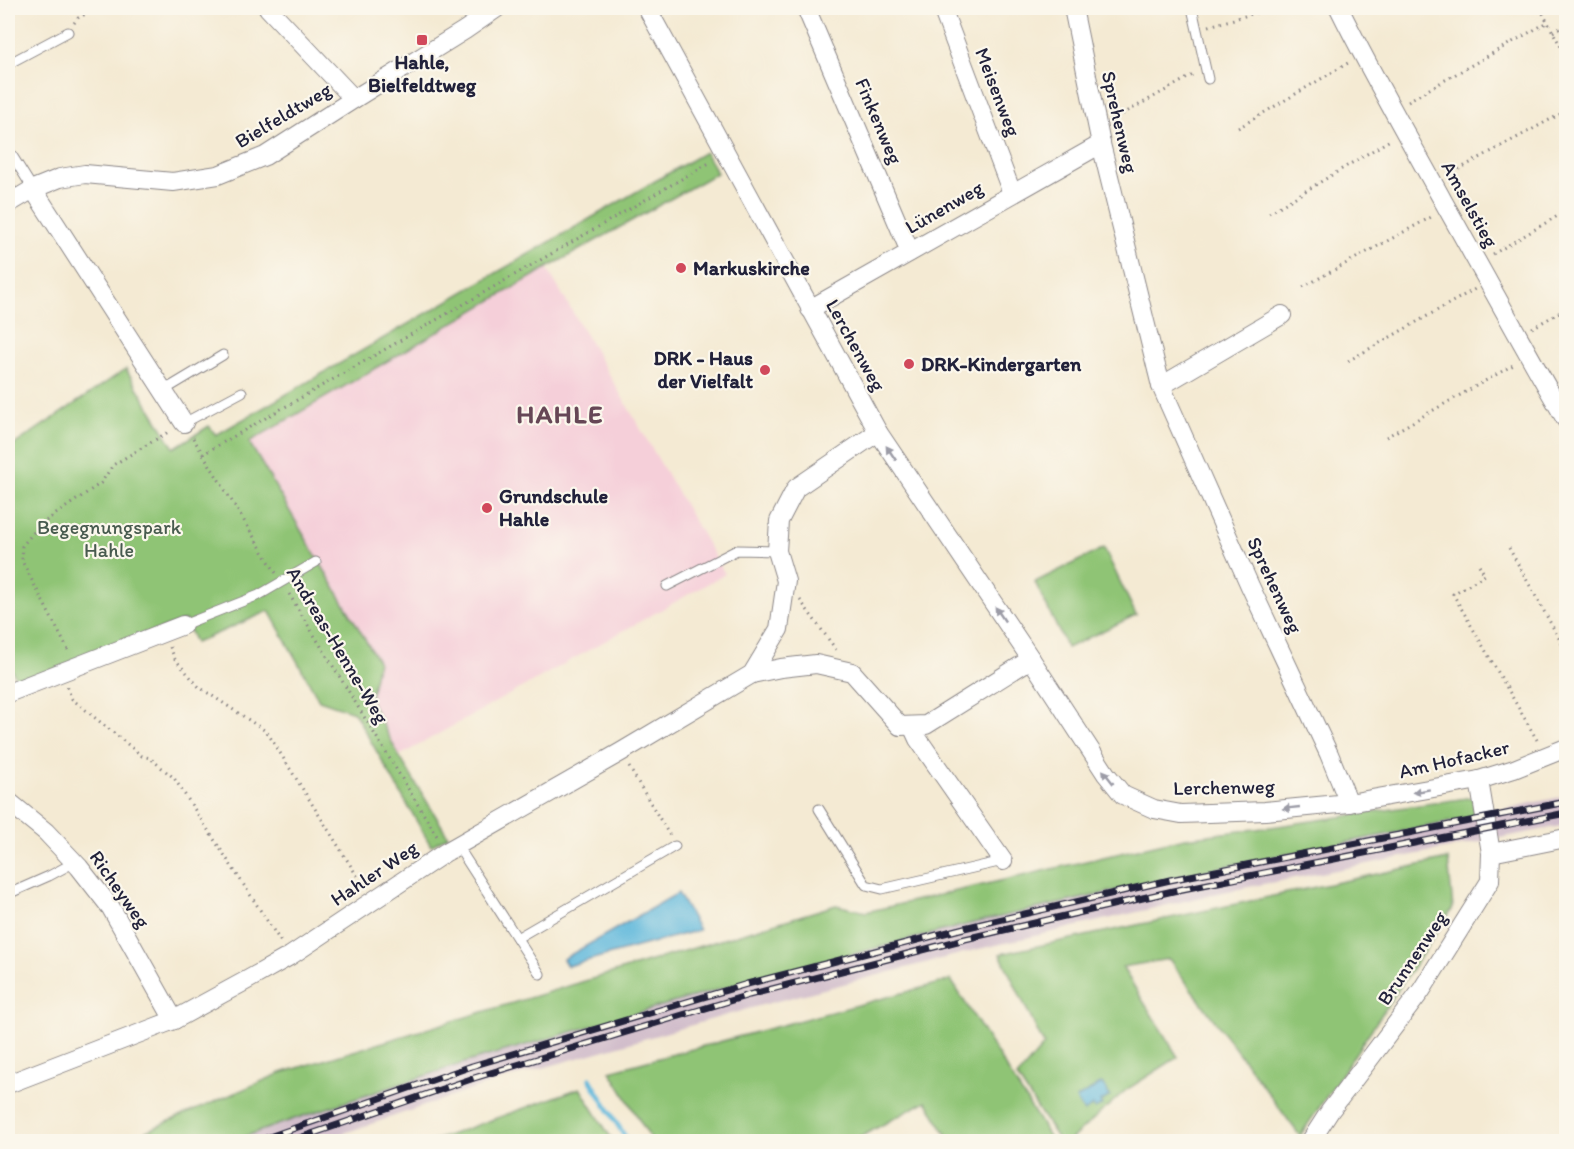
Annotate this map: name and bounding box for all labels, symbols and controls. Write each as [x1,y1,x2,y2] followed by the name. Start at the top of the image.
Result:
[415,33,429,47] marker: Hahle, Bielfeldtweg
[970,44,1026,140] street label: Meisenweg
[368,50,477,98] place label: Hahle, Bielfeldtweg
[1097,69,1144,176] street label: Sprehenweg
[850,74,908,168] street label: Finkenweg
[231,77,336,153] street label: Bielfeldtweg
[1436,157,1504,252] street label: Amselstieg
[901,175,988,239] street label: Lünenweg
[693,256,810,280] place label: Markuskirche
[674,261,688,275] marker: Markuskirche
[821,295,891,396] street label: Lerchenweg
[653,346,753,393] place label: DRK - Haus der Vielfalt
[921,352,1082,377] place label: DRK-Kindergarten
[902,357,916,371] marker: DRK-Kindergarten
[758,363,772,377] marker: DRK - Haus der Vielfalt
[516,398,604,430] district label: HAHLE
[886,444,897,461] one-way arrow
[499,484,609,531] place label: Grundschule Hahle
[480,501,494,515] marker: Grundschule Hahle
[37,515,182,562] park label: Begegnungspark Hahle
[1242,533,1308,638] street label: Sprehenweg
[282,562,395,728] street label: Andreas-Henne-Weg
[995,606,1006,623] one-way arrow
[1396,735,1512,783] street label: Am Hofacker
[1102,769,1115,785] one-way arrow
[1173,774,1276,800] street label: Lerchenweg
[1412,787,1431,796] one-way arrow
[1281,803,1300,813] one-way arrow
[326,835,423,911] street label: Hahler Weg
[85,846,156,933] street label: Richeyweg
[1372,906,1453,1010] street label: Brunnenweg

